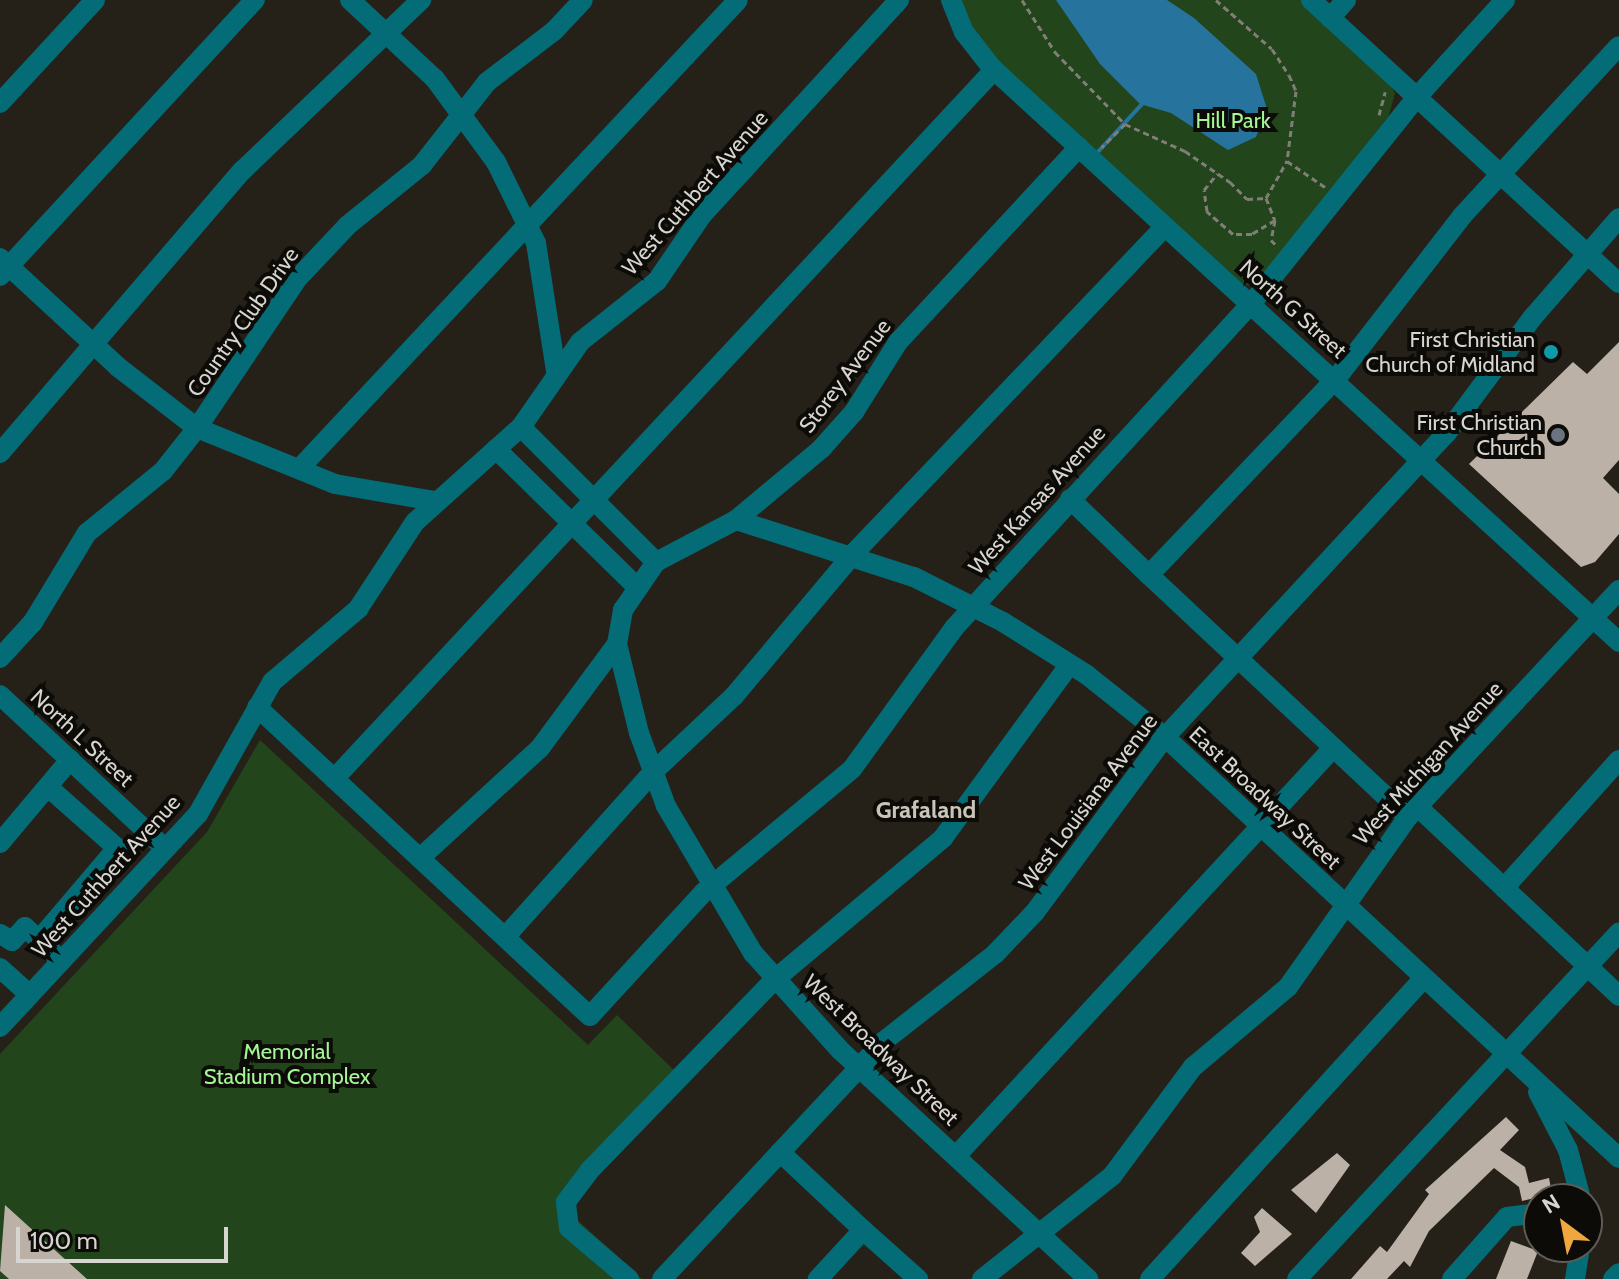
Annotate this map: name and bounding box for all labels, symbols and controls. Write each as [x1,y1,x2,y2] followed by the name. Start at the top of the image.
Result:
[616,105,774,281] street label: West Cuthbert Avenue
[1196,108,1270,134] park label: Hill Park
[182,242,304,402] street label: Country Club Drive
[1234,254,1352,364] street label: North G Street
[794,314,896,438] street label: Storey Avenue
[1365,326,1535,378] place label: First Christian Church of Midland
[1542,343,1560,361] marker: First Christian Church of Midland
[1416,409,1542,460] place label: First Christian Church
[963,420,1111,580] street label: West Kansas Avenue
[1549,426,1567,444] marker: First Christian Church
[1348,676,1508,850] street label: West Michigan Avenue
[25,684,139,792] street label: North L Street
[1013,709,1163,895] street label: West Louisiana Avenue
[1184,721,1346,875] street label: East Broadway Street
[26,789,186,963] street label: West Cuthbert Avenue
[876,796,976,824] district label: Grafaland
[798,969,964,1131] street label: West Broadway Street
[204,1038,370,1090] park label: Memorial Stadium Complex
[1523,1183,1603,1263] north arrow
[1537,1188,1565,1219] text: N
[20,1211,232,1261] scale bar
[30,1226,98,1255] text: 100 m

